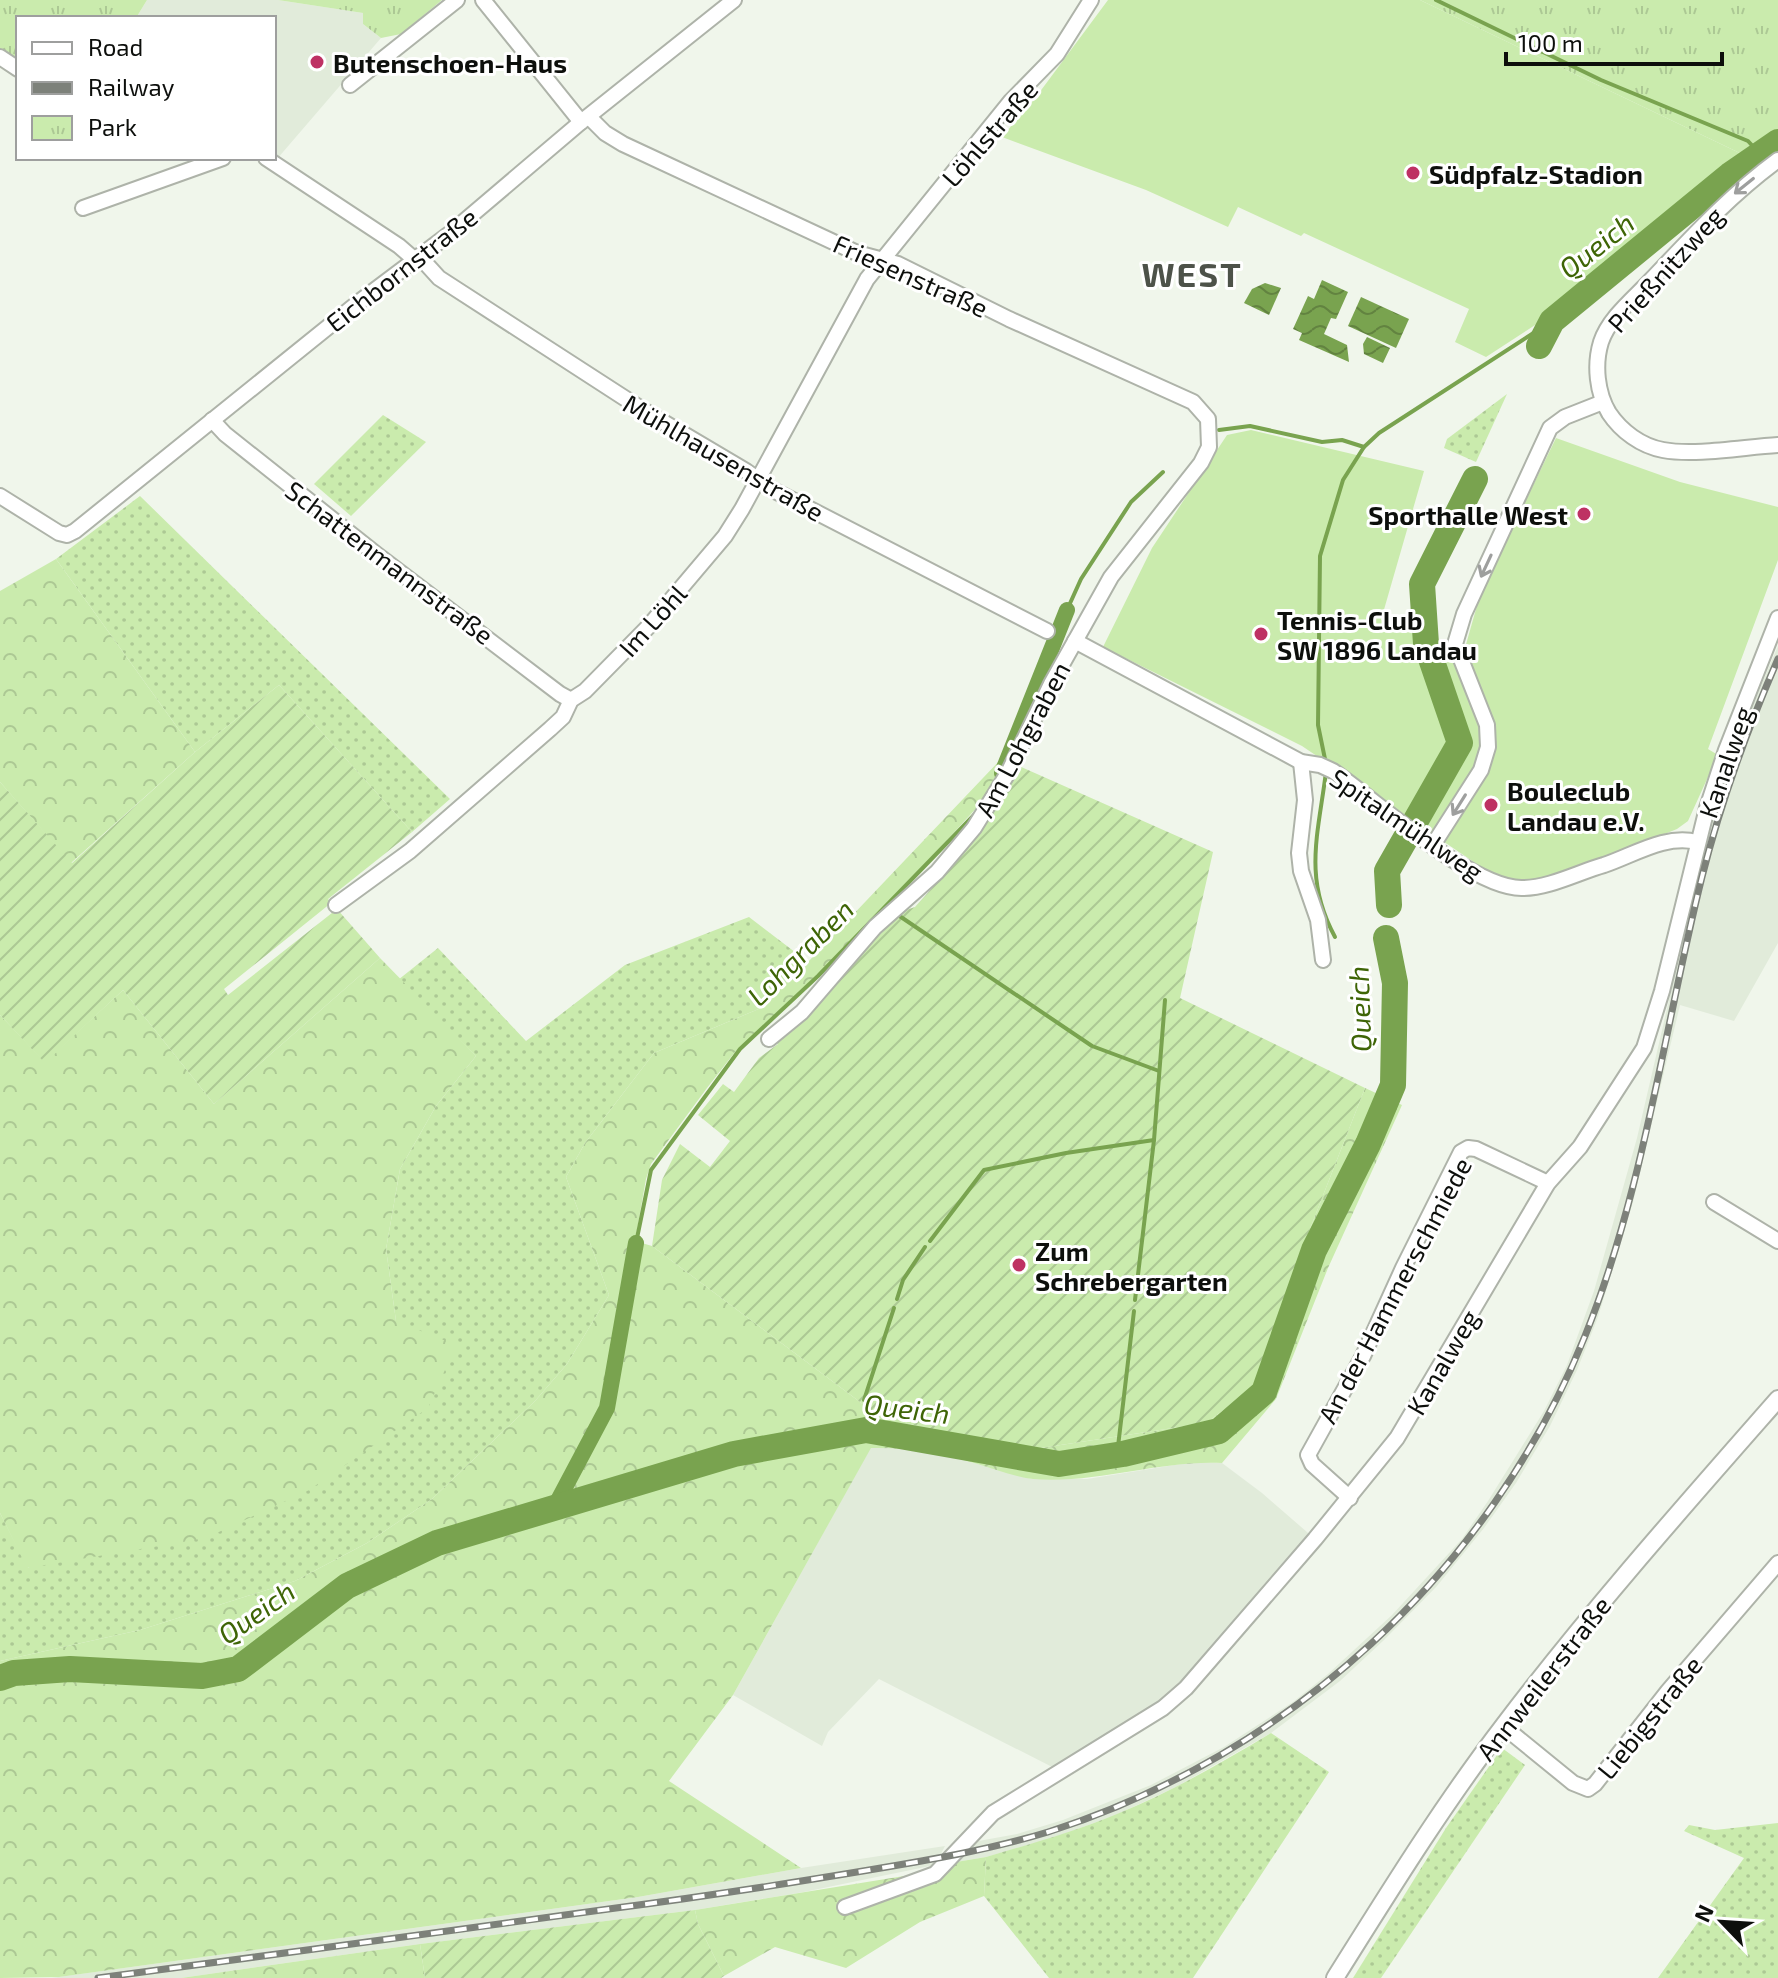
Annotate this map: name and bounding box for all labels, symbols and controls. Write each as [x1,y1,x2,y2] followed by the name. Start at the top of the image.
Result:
[16,16,276,160] legend
[1506,16,1722,66] scale bar
[1518,28,1583,57] text: 100 m
[88,32,143,61] text: Road
[333,47,567,78] place label: Butenschoen-Haus
[308,53,326,71] marker: Butenschoen-Haus
[88,72,175,101] text: Railway
[935,74,1043,192] street label: Löhlstraße
[88,112,137,141] text: Park
[1429,158,1643,189] place label: Südpfalz-Stadion
[1404,164,1422,182] marker: Südpfalz-Stadion
[1734,177,1755,195] one-way arrow
[319,200,483,338] street label: Eichbornstraße
[1601,200,1729,338] street label: Prießnitzweg
[1552,205,1640,285] water label: Queich
[829,227,993,323] street label: Friesenstraße
[1141,253,1243,294] district label: WEST
[618,387,830,527] street label: Mühlhausenstraße
[280,474,500,650] street label: Schattenmannstraße
[1368,499,1568,530] place label: Sporthalle West
[1575,505,1593,523] marker: Sporthalle West
[1478,553,1493,577] one-way arrow
[612,577,693,662] street label: Im Löhl
[1277,604,1477,665] place label: Tennis-Club SW 1896 Landau
[1252,625,1270,643] marker: Tennis-Club SW 1896 Landau
[968,656,1076,822] street label: Am Lohgraben
[1691,702,1759,822] street label: Kanalweg
[1325,761,1489,887] street label: Spitalmühlweg
[1507,775,1645,836] place label: Bouleclub Landau e.V.
[1450,794,1467,816] one-way arrow
[1482,796,1500,814] marker: Bouleclub Landau e.V.
[740,892,860,1012] water label: Lohgraben
[1341,965,1377,1053] water label: Queich
[1311,1152,1477,1428] street label: An der Hammerschmiede
[1035,1235,1228,1296] place label: Zum Schrebergarten
[1010,1256,1028,1274] marker: Zum Schrebergarten
[1400,1304,1484,1420] street label: Kanalweg
[862,1386,952,1430] water label: Queich
[211,1573,301,1651] water label: Queich
[1469,1590,1617,1766] street label: Annweilerstraße
[1590,1649,1708,1785] street label: Liebigstraße
[1682,1882,1762,1962] north arrow
[1688,1900,1718,1926] text: N

